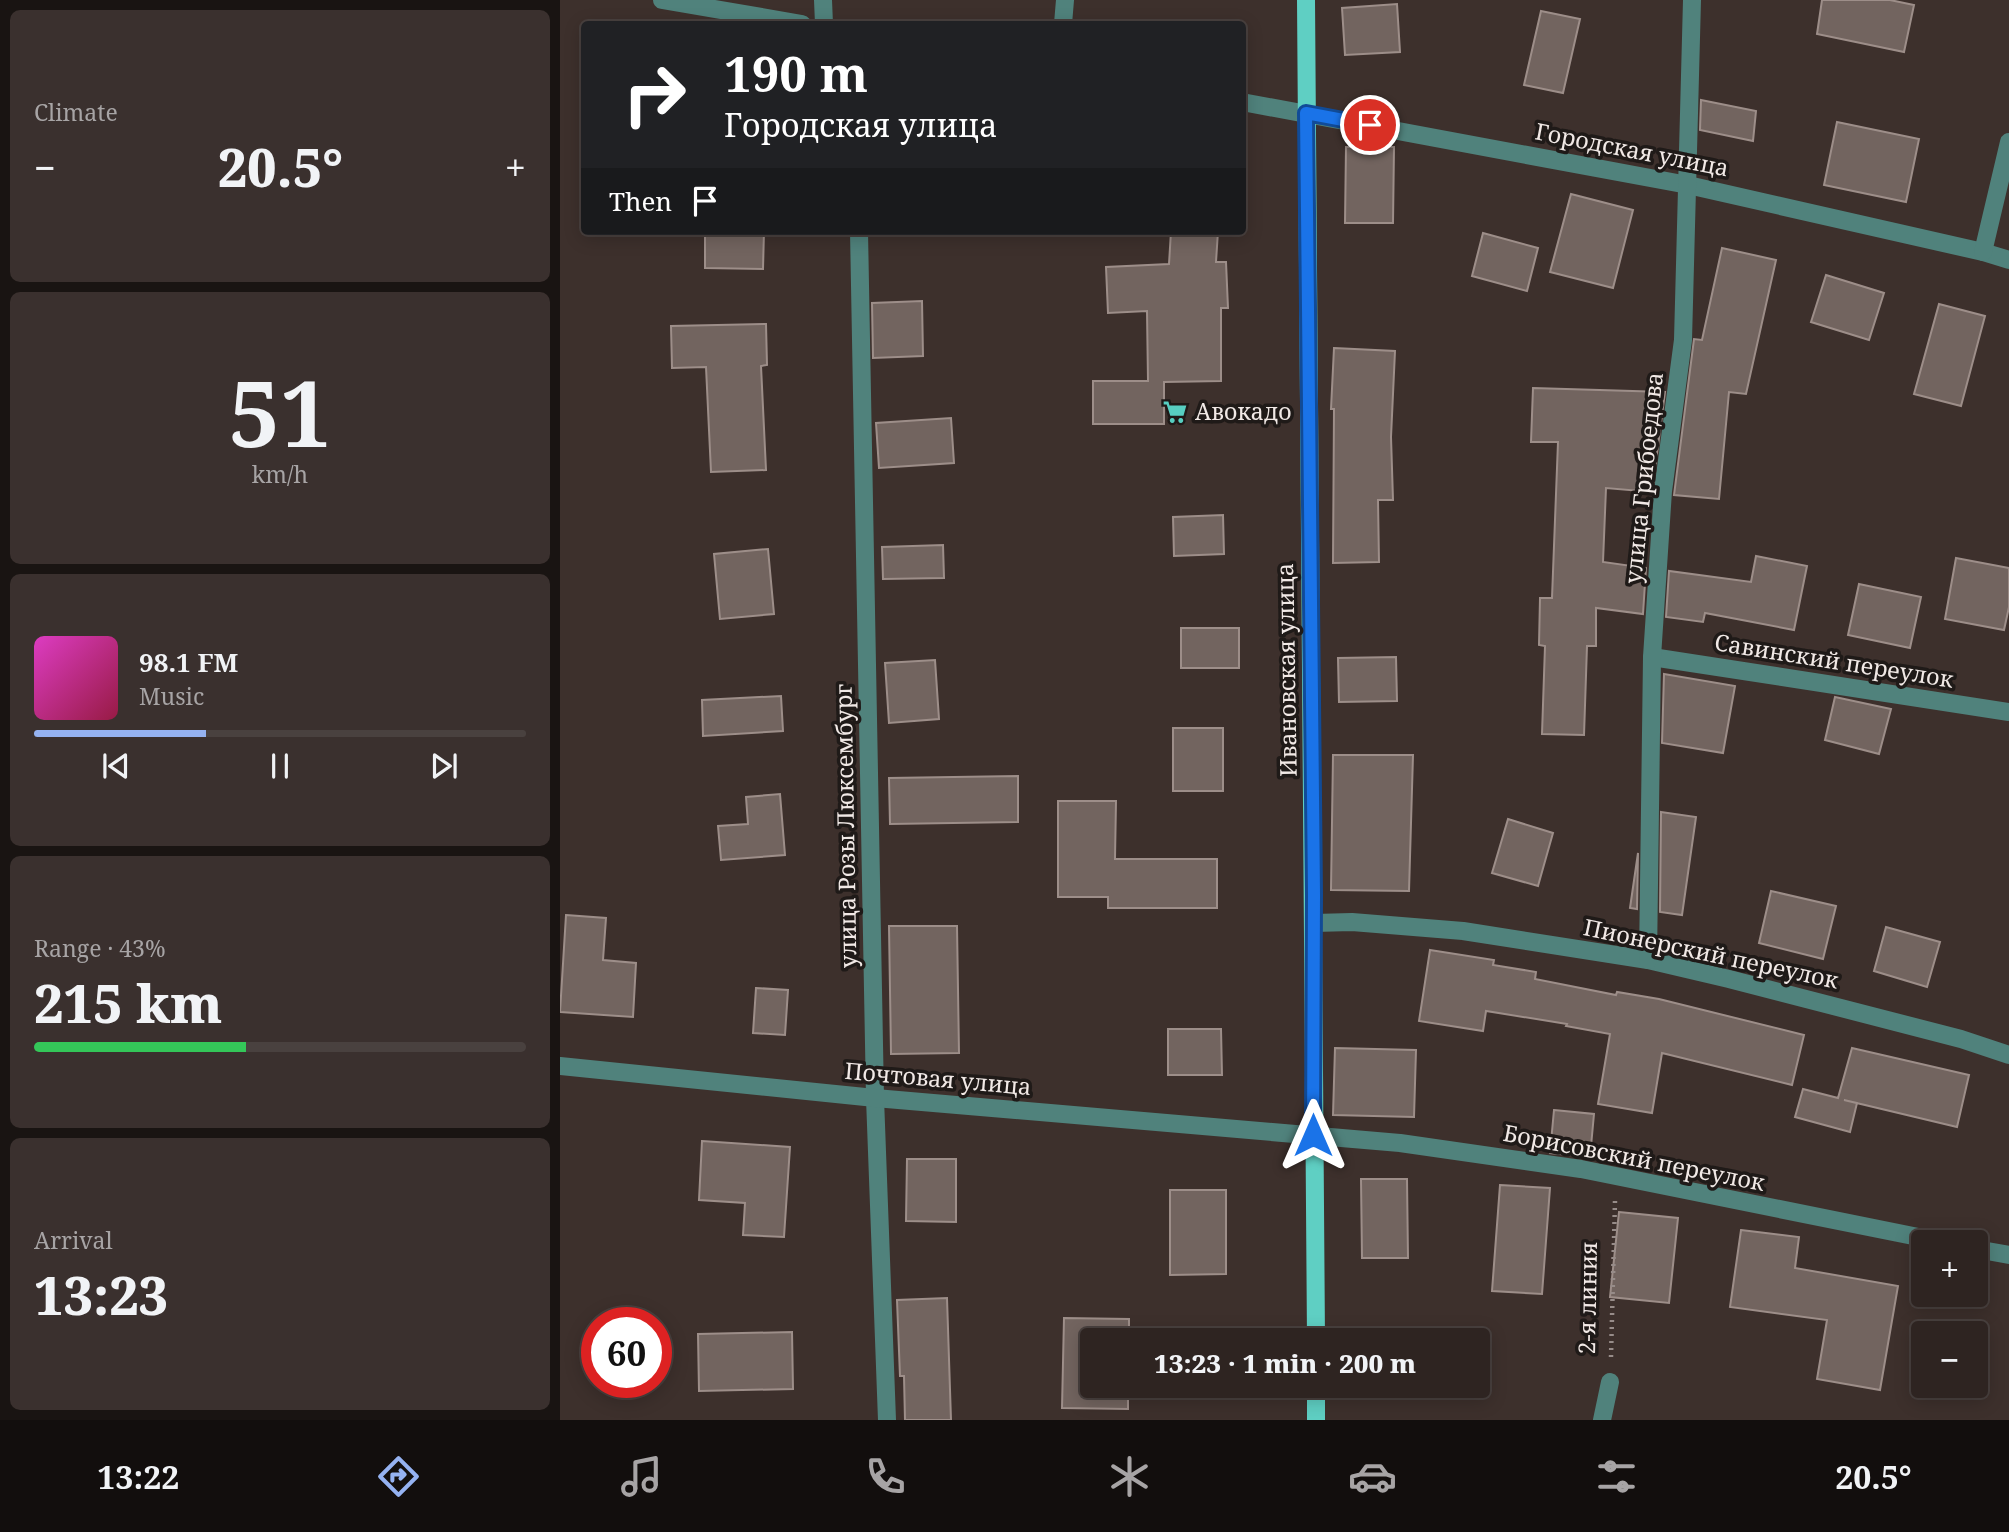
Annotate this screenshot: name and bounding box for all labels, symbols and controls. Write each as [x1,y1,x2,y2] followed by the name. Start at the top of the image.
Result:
[724,40,868,106] text: 190 m
[609,49,700,140] icon: right
[1340,95,1400,155] pin
[34,96,118,128] text: Climate
[724,103,997,146] text: Городская улица
[1351,106,1389,144] icon: arrive
[1533,115,1732,183] street label: Городская улица
[218,131,343,202] text: 20.5°
[34,141,56,193] text: −
[505,141,526,193] text: +
[686,182,724,220] icon: arrive
[609,183,672,219] text: Then
[229,350,331,474] text: 51
[1616,371,1670,585] street label: улица Грибоедова
[1195,395,1291,427] place label: Авокадо
[1161,398,1189,426] supermarket icon: Авокадо
[252,458,308,490] text: km/h
[1268,563,1304,777] street label: Ивановская улица
[1712,625,1956,695] street label: Савинский переулок
[139,644,238,680] text: 98.1 FM
[139,680,204,712] text: Music
[827,684,863,968] street label: улица Розы Люксембург
[97,747,135,785] icon: previous
[261,747,299,785] icon: pause
[425,747,463,785] icon: next
[1581,910,1842,996] street label: Пионерский переулок
[34,932,166,964] text: Range · 43%
[34,967,222,1038] text: 215 km
[843,1054,1033,1102] street label: Почтовая улица
[1276,1098,1350,1172] position arrow
[1501,1116,1768,1198] street label: Борисовский переулок
[34,1224,113,1256] text: Arrival
[1911,1230,1988,1398] map controls
[1911,1230,1988,1307] button: +
[1570,1241,1604,1355] street label: 2-я линия
[34,1259,168,1330] text: 13:23
[581,1307,672,1398] speed limit sign: 60
[1911,1321,1988,1398] button: −
[1154,1345,1416,1381] text: 13:23 · 1 min · 200 m
[374,1452,423,1501] icon: directions
[617,1452,666,1501] icon: music
[861,1452,910,1501] icon: phone
[1105,1452,1154,1501] icon: climate
[1348,1452,1397,1501] icon: car
[1592,1452,1641,1501] icon: filters
[97,1455,179,1498] text: 13:22
[1835,1455,1912,1498] text: 20.5°

